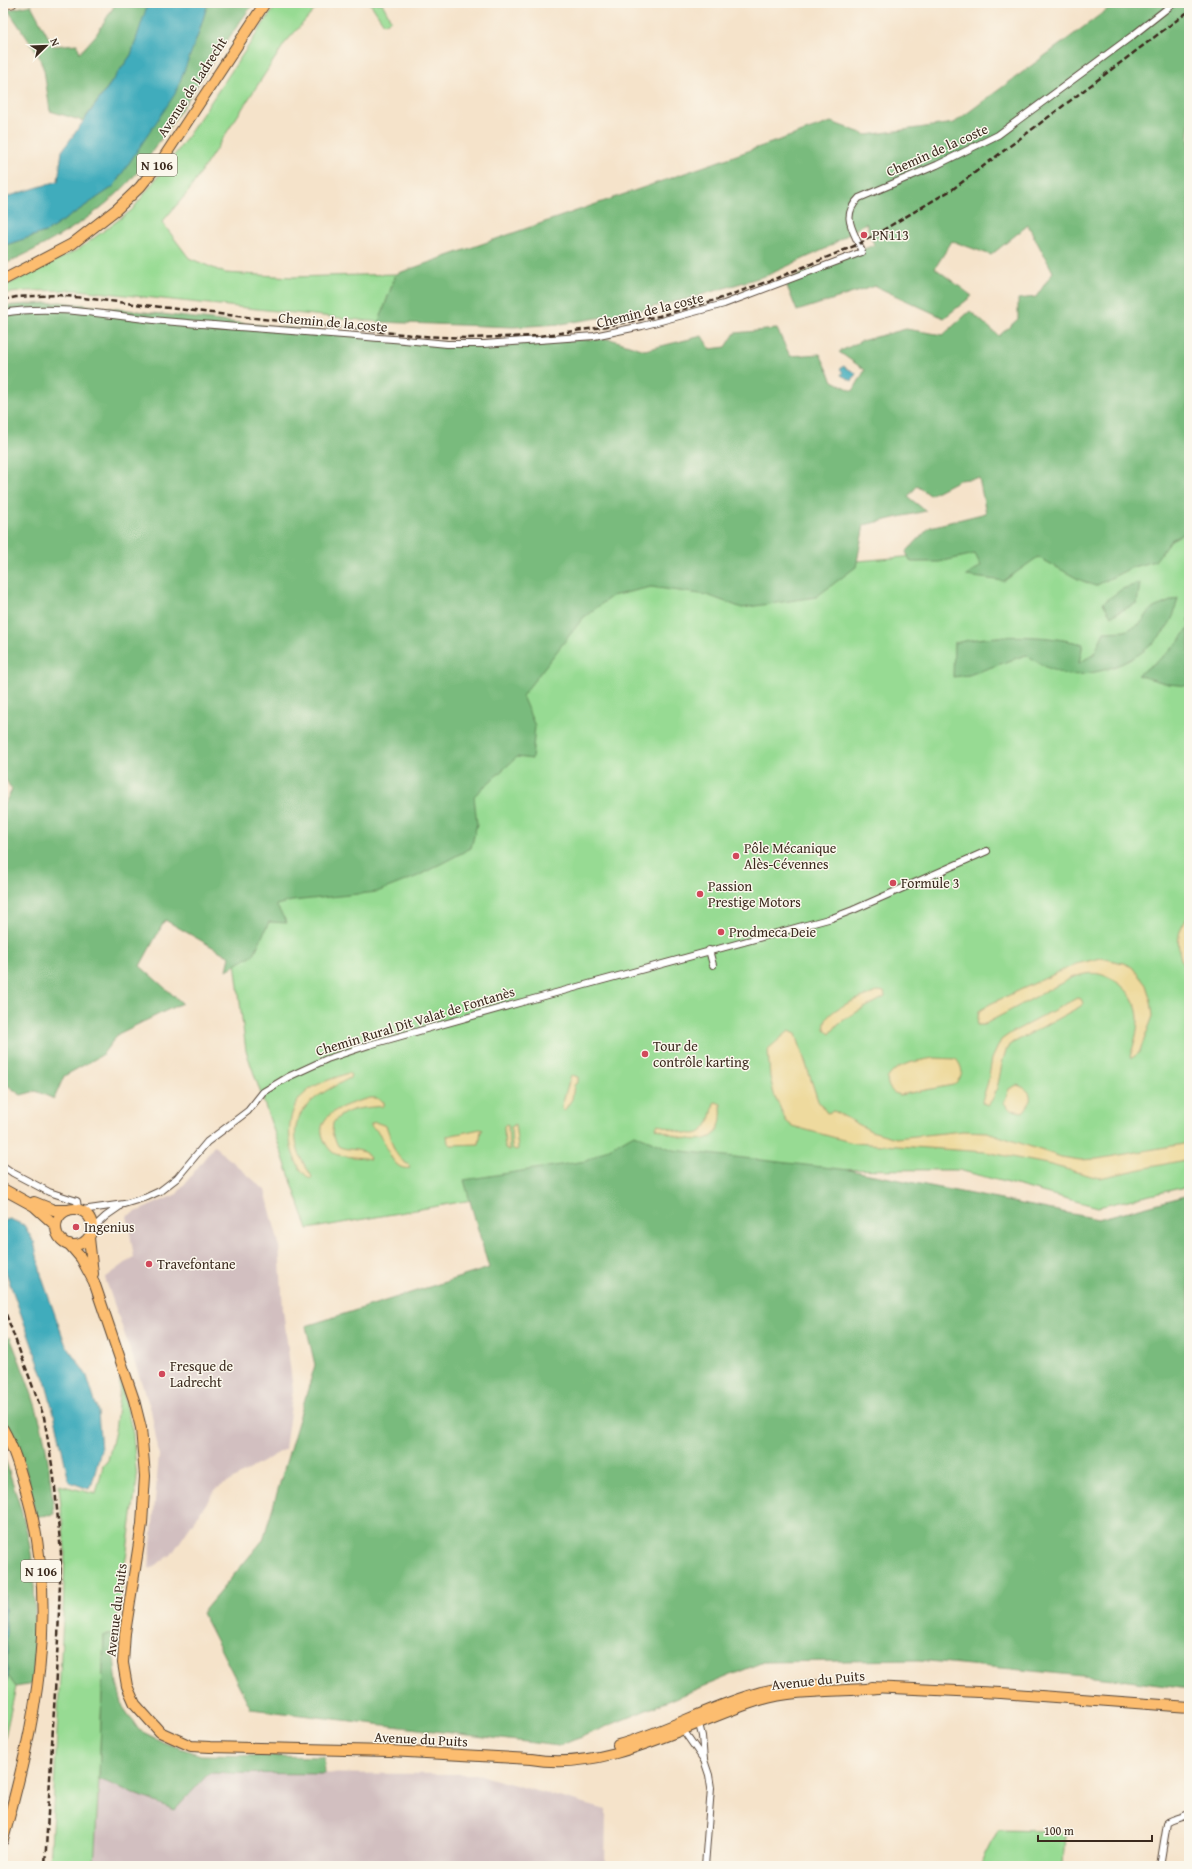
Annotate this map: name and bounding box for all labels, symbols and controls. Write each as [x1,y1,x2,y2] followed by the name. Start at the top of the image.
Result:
[26,26,66,66] north arrow
[152,33,232,141] street label: Avenue de Ladrecht
[46,36,64,49] text: N
[883,118,991,181] street label: Chemin de la coste
[137,154,177,176] road number: N 106
[872,225,909,245] place label: PN113
[859,230,869,240] marker: PN113
[594,287,706,333] street label: Chemin de la coste
[278,307,389,337] street label: Chemin de la coste
[744,838,837,874] place label: Pôle Mécanique Alès-Cévennes
[731,851,741,861] marker: Pôle Mécanique Alès-Cévennes
[901,873,960,893] place label: Formule 3
[708,876,801,912] place label: Passion Prestige Motors
[888,878,898,888] marker: Formule 3
[695,889,705,899] marker: Passion Prestige Motors
[729,922,817,942] place label: Prodmeca Deie
[716,927,726,937] marker: Prodmeca Deie
[313,981,517,1061] street label: Chemin Rural Dit Valat de Fontanès
[653,1036,749,1072] place label: Tour de contrôle karting
[640,1049,650,1059] marker: Tour de contrôle karting
[84,1217,135,1237] place label: Ingenius
[71,1222,81,1232] marker: Ingenius
[157,1254,236,1274] place label: Travefontane
[144,1259,154,1269] marker: Travefontane
[170,1356,234,1392] place label: Fresque de Ladrecht
[157,1369,167,1379] marker: Fresque de Ladrecht
[21,1560,61,1582] road number: N 106
[100,1562,132,1658] street label: Avenue du Puits
[770,1665,866,1695] street label: Avenue du Puits
[374,1727,468,1751] street label: Avenue du Puits
[1038,1817,1152,1843] scale bar
[1044,1822,1074,1839] text: 100 m

